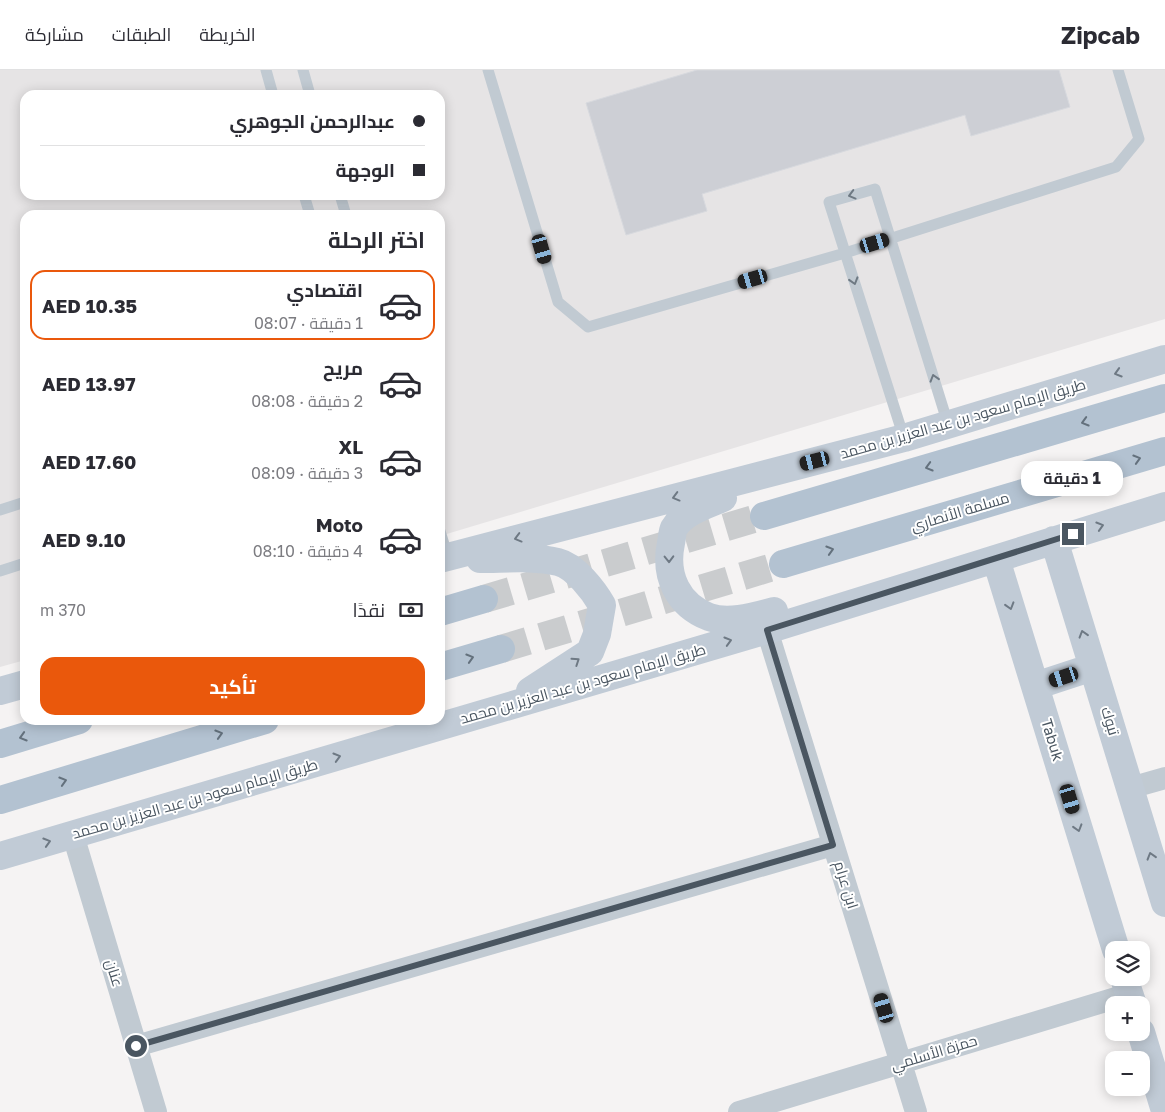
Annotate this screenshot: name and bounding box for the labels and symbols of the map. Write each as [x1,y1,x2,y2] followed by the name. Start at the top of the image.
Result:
[848,190,856,200] one-way arrow
[858,231,891,255] car
[530,233,553,265] car
[736,268,769,290] car
[848,277,858,285] one-way arrow
[1115,367,1123,377] one-way arrow
[838,374,1088,464] street label: طريق الإمام سعود بن عبد العزيز بن محمد
[929,374,939,382] one-way arrow
[1081,416,1089,426] one-way arrow
[798,450,831,472] car
[1132,455,1141,465] one-way arrow
[925,462,933,472] one-way arrow
[1022,462,1124,496] callout: 1 دقيقة
[908,488,1012,538] street label: مسلمة الأنصاري
[671,491,680,502] one-way arrow
[1095,521,1104,531] one-way arrow
[1062,523,1084,545] route end
[514,532,523,543] one-way arrow
[826,546,834,556] one-way arrow
[664,556,674,564] one-way arrow
[1005,601,1015,610] one-way arrow
[1079,630,1089,639] one-way arrow
[723,637,731,647] one-way arrow
[458,639,708,729] street label: طريق الإمام سعود بن عبد العزيز بن محمد
[466,654,474,664] one-way arrow
[570,658,579,667] one-way arrow
[1047,665,1080,689] car
[1097,704,1124,737] street label: تبوك
[1038,716,1068,763] street label: Tabuk
[214,729,223,739] one-way arrow
[19,731,27,741] one-way arrow
[332,752,340,762] one-way arrow
[70,754,320,844] street label: طريق الإمام سعود بن عبد العزيز بن محمد
[59,776,67,786] one-way arrow
[1058,782,1081,816] car
[1073,824,1083,832] one-way arrow
[42,838,50,848] one-way arrow
[1146,853,1156,861] one-way arrow
[829,859,863,911] street label: ابن عرام
[100,957,128,989] street label: عنان
[872,991,895,1025] car
[888,1030,980,1078] street label: حمزة الأسلمي
[125,1035,147,1057] route start

